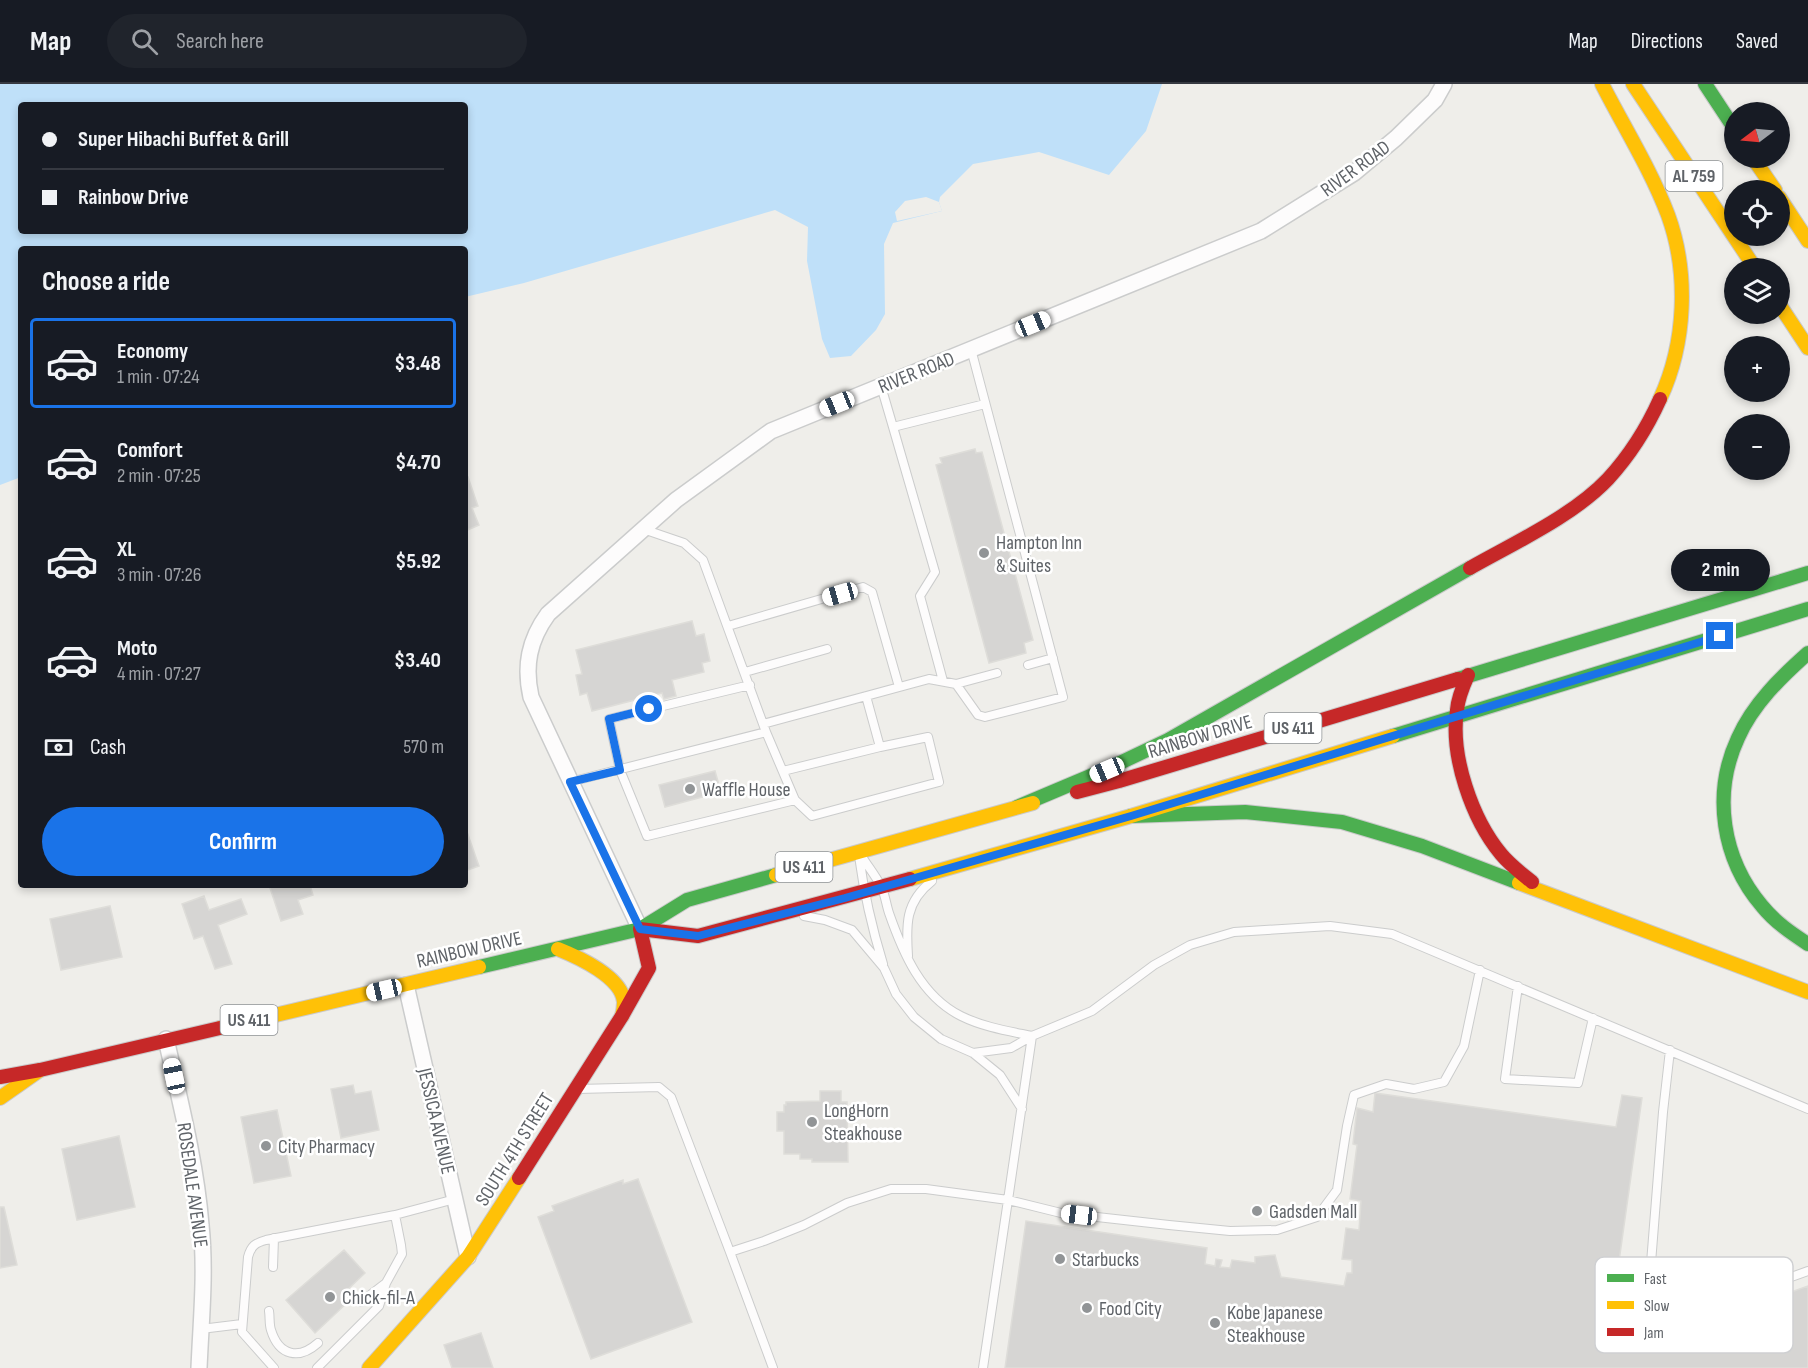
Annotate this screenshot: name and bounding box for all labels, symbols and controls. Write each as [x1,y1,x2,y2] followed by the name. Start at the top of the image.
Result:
[107,14,527,68] search box
[30,25,71,58] text: Map
[128,25,161,58] icon: search
[176,28,264,55] text: Search here
[1568,29,1598,54] text: Map
[1631,29,1703,54] text: Directions
[1736,29,1778,54] text: Saved
[1724,102,1790,168] north arrow
[1724,102,1790,480] map controls
[78,126,289,153] text: Super Hibachi Buffet & Grill
[1316,136,1395,202] street label: RIVER ROAD
[1666,161,1722,191] road number: AL 759
[1724,180,1790,246] button: locate
[78,184,189,211] text: Rainbow Drive
[1724,258,1790,324] button: layers
[42,266,170,298] text: Choose a ride
[1013,309,1053,339] car
[45,336,99,390] icon: car
[1724,336,1790,402] button: +
[117,338,188,365] text: Economy
[875,347,958,399] street label: RIVER ROAD
[394,350,441,377] text: $3.48
[117,365,200,389] text: 1 min · 07:24
[817,389,857,419] car
[1724,414,1790,480] button: −
[45,435,99,489] icon: car
[117,437,183,464] text: Comfort
[395,449,441,476] text: $4.70
[117,464,201,488] text: 2 min · 07:25
[996,531,1082,578] place label: Hampton Inn & Suites
[45,534,99,588] icon: car
[117,536,136,563] text: XL
[977,546,991,560] marker: Hampton Inn & Suites
[395,548,441,575] text: $5.92
[1670,549,1770,591] callout: 2 min
[1701,558,1740,582] text: 2 min
[117,563,202,587] text: 3 min · 07:26
[820,580,860,608] car
[1706,622,1733,649] route end
[45,633,99,687] icon: car
[117,635,157,662] text: Moto
[394,647,441,674] text: $3.40
[117,662,201,686] text: 4 min · 07:27
[635,695,662,722] route start
[1146,710,1255,764] street label: RAINBOW DRIVE
[1264,713,1322,743] road number: US 411
[42,731,75,764] icon: cash
[90,734,126,761] text: Cash
[403,735,444,759] text: 570 m
[1087,755,1127,785] car
[702,778,791,802] place label: Waffle House
[683,782,697,796] marker: Waffle House
[42,807,444,876] button: Confirm
[776,852,832,882] road number: US 411
[414,926,524,974] street label: RAINBOW DRIVE
[364,977,404,1003] car
[220,1005,278,1035] road number: US 411
[161,1057,187,1095] car
[412,1065,460,1177] street label: JESSICA AVENUE
[471,1089,559,1211] street label: SOUTH 4TH STREET
[824,1099,902,1146] place label: LongHorn Steakhouse
[805,1115,819,1129] marker: LongHorn Steakhouse
[171,1121,213,1249] street label: ROSEDALE AVENUE
[278,1135,375,1159] place label: City Pharmacy
[259,1139,273,1153] marker: City Pharmacy
[1269,1200,1357,1224] place label: Gadsden Mall
[1060,1204,1098,1226] car
[1250,1204,1264,1218] marker: Gadsden Mall
[1072,1248,1139,1272] place label: Starbucks
[1053,1252,1067,1266] marker: Starbucks
[1595,1257,1793,1353] legend
[1644,1270,1667,1289] text: Fast
[342,1286,415,1310] place label: Chick-fil-A
[323,1290,337,1304] marker: Chick-fil-A
[1099,1297,1162,1321] place label: Food City
[1644,1297,1669,1316] text: Slow
[1080,1301,1094,1315] marker: Food City
[1227,1301,1323,1348] place label: Kobe Japanese Steakhouse
[1208,1316,1222,1330] marker: Kobe Japanese Steakhouse
[1643,1324,1664,1343] text: Jam

